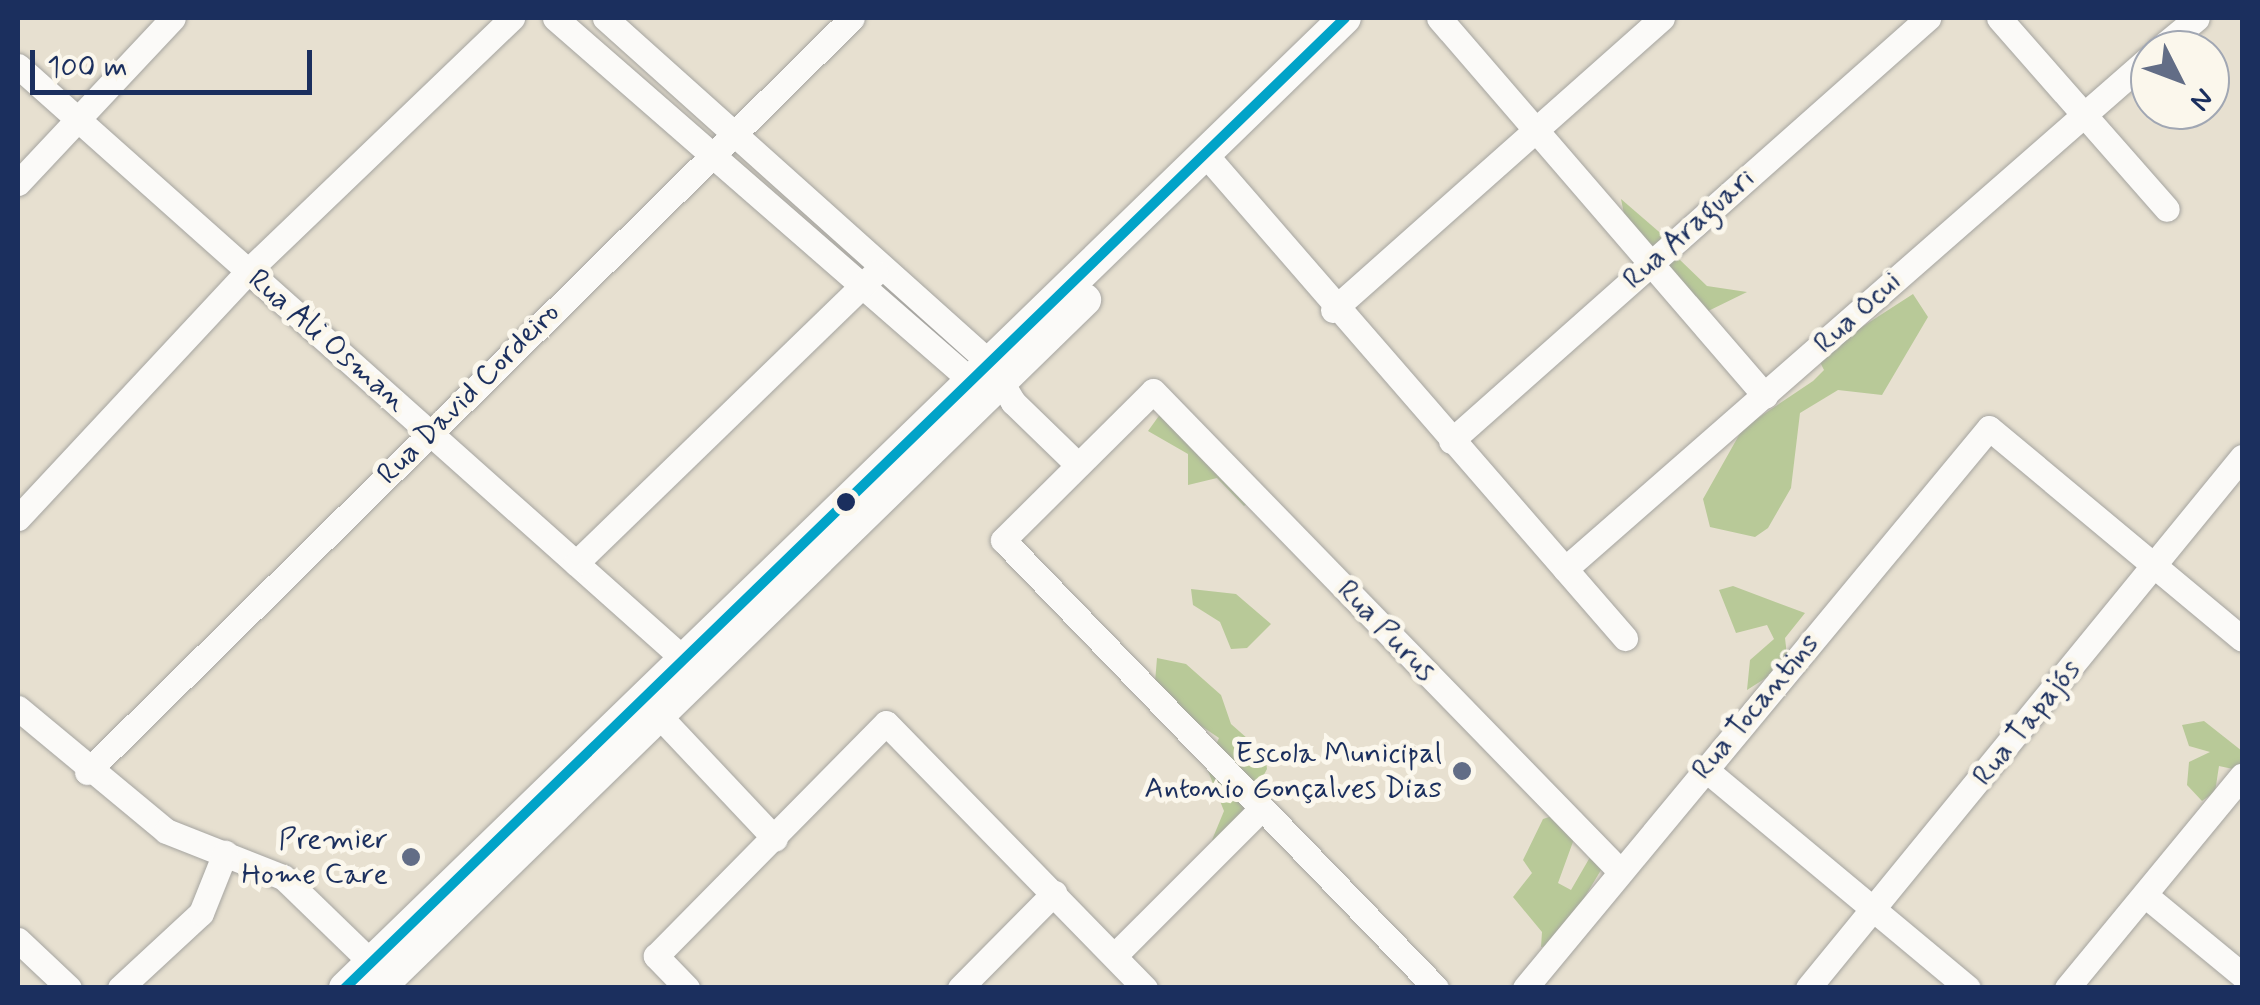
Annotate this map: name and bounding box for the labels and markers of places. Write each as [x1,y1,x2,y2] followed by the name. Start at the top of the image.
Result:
[836,492,856,512] unlabelled marker
[1146,736,1442,806] place label: Escola Municipal Antonio Gonçalves Dias
[1451,760,1473,782] marker: Escola Municipal Antonio Gonçalves Dias
[243,822,388,892] place label: Premier Home Care
[398,844,424,870] marker: Premier Home Care

